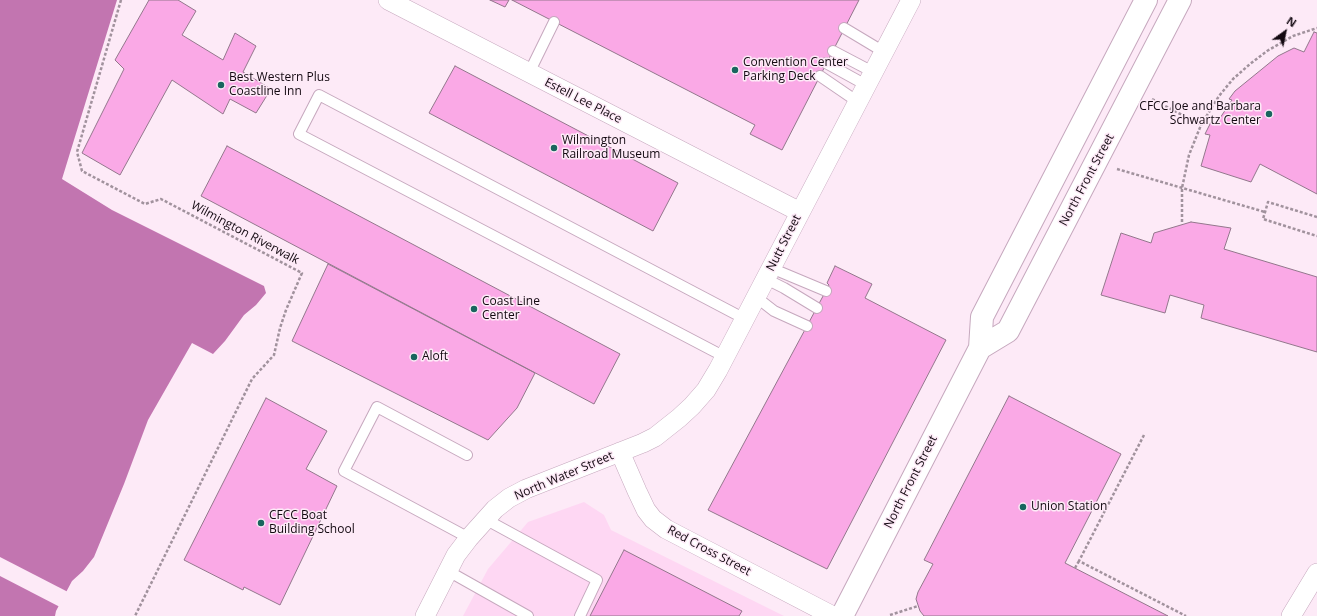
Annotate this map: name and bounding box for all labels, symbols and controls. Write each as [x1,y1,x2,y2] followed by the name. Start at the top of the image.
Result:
[1265,12,1305,52] north arrow
[1284,13,1300,30] text: N
[743,56,848,84] place label: Convention Center Parking Deck
[730,65,740,75] marker: Convention Center Parking Deck
[229,71,330,99] place label: Best Western Plus Coastline Inn
[542,75,624,127] street label: Estell Lee Place
[216,80,226,90] marker: Best Western Plus Coastline Inn
[1139,100,1261,128] place label: CFCC Joe and Barbara Schwartz Center
[1264,109,1274,119] marker: CFCC Joe and Barbara Schwartz Center
[1057,131,1117,229] street label: North Front Street
[562,134,660,162] place label: Wilmington Railroad Museum
[549,143,559,153] marker: Wilmington Railroad Museum
[188,198,302,268] street label: Wilmington Riverwalk
[764,212,804,274] street label: Nutt Street
[482,295,540,323] place label: Coast Line Center
[469,304,479,314] marker: Coast Line Center
[422,350,448,364] place label: Aloft
[409,352,419,362] marker: Aloft
[881,433,941,531] street label: North Front Street
[512,449,616,503] street label: North Water Street
[1031,500,1107,514] place label: Union Station
[1018,502,1028,512] marker: Union Station
[269,509,355,537] place label: CFCC Boat Building School
[256,518,266,528] marker: CFCC Boat Building School
[665,523,753,579] street label: Red Cross Street

